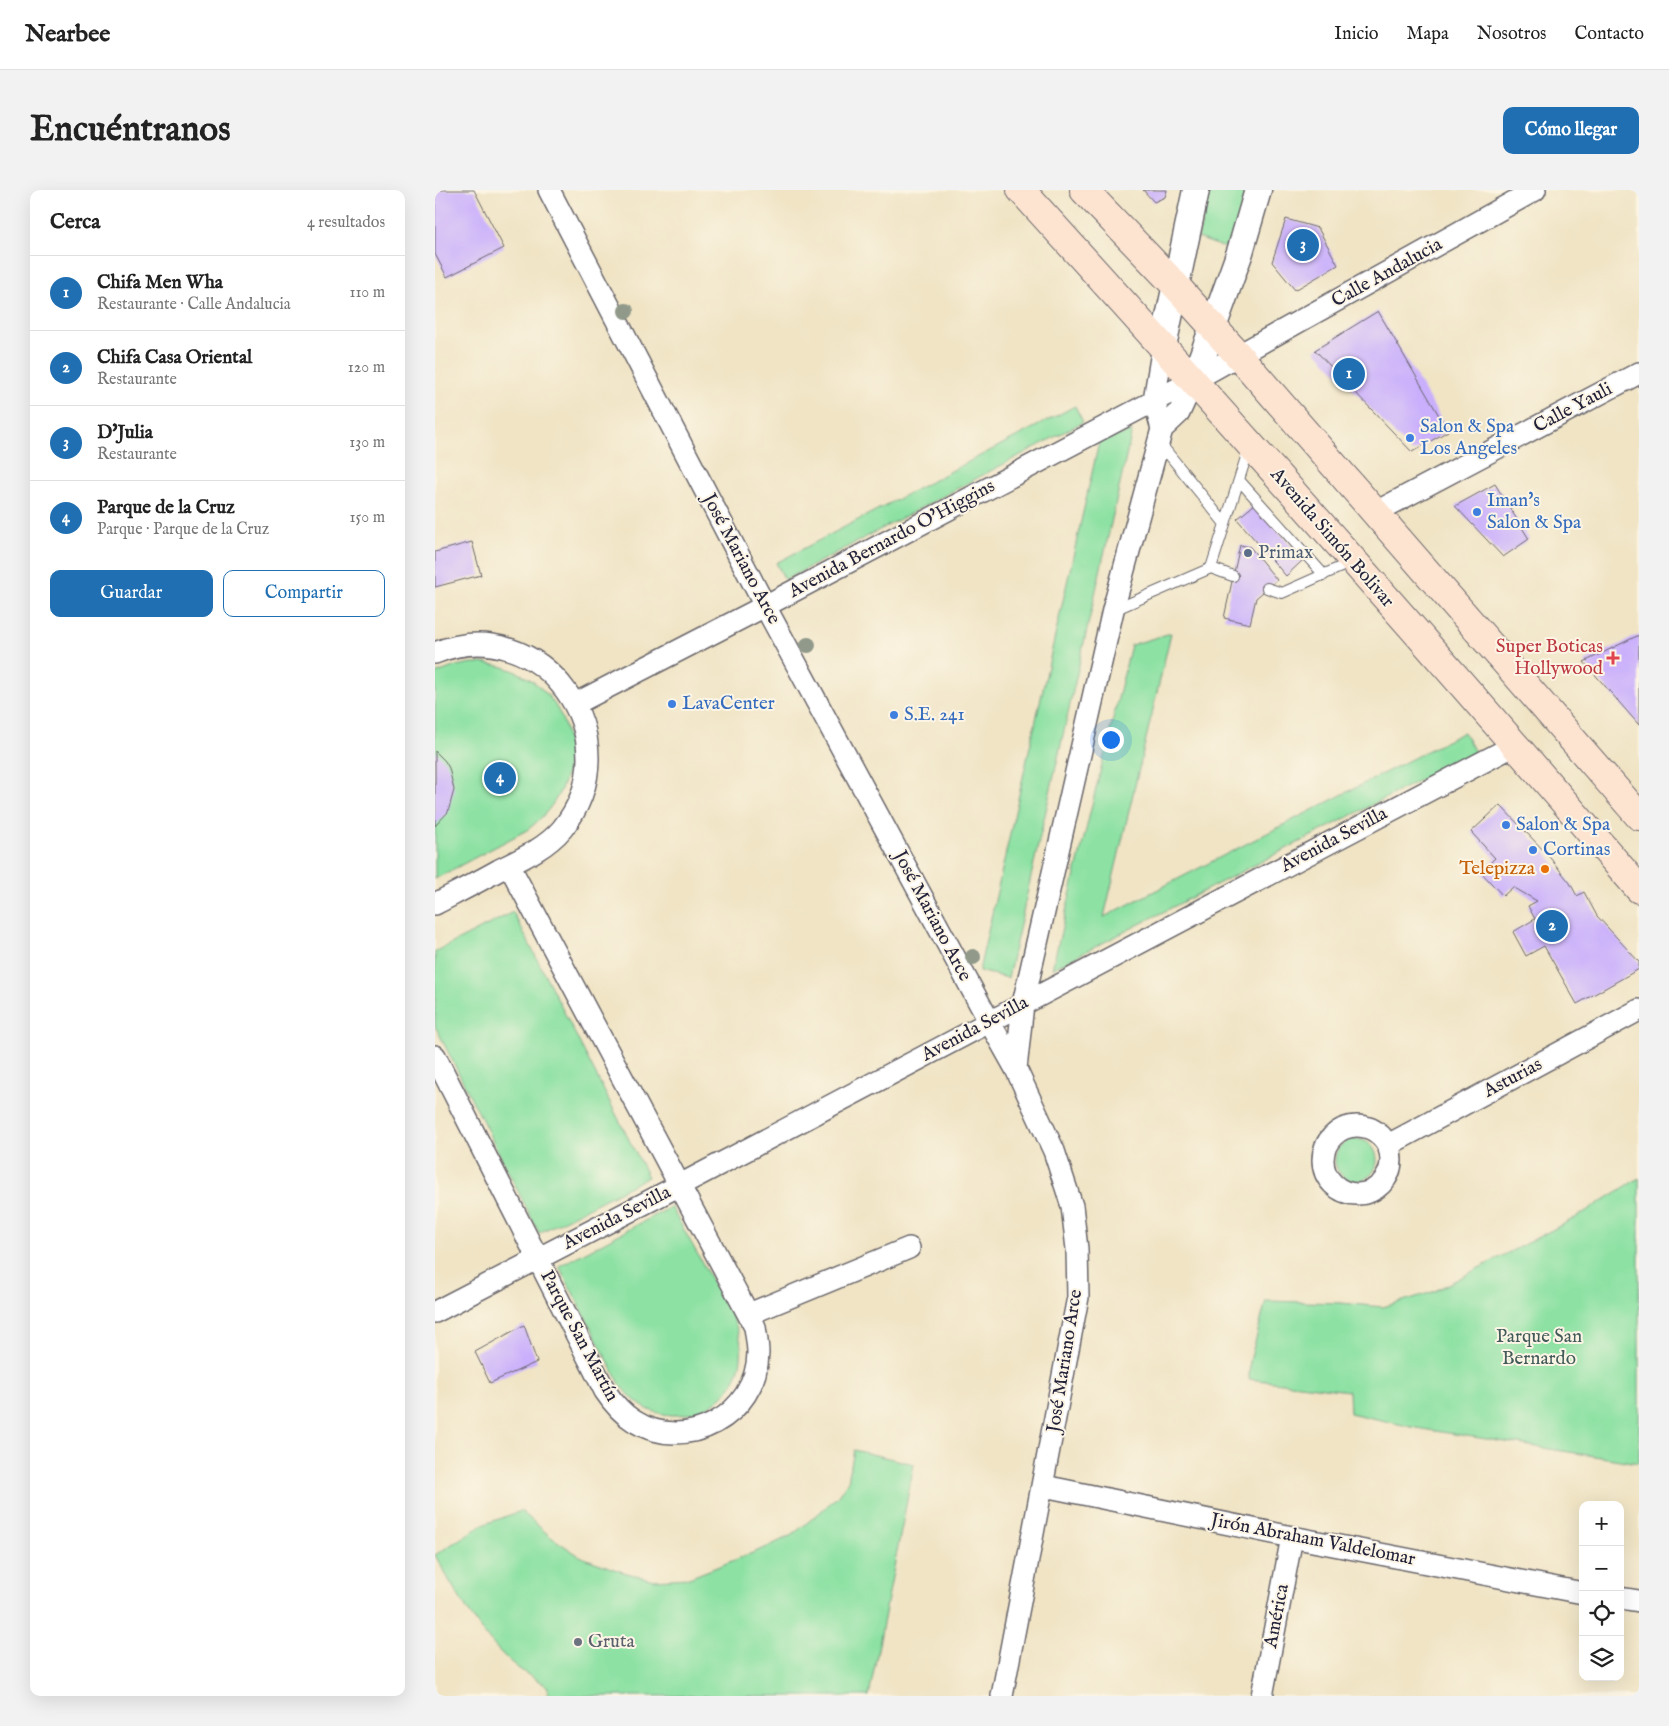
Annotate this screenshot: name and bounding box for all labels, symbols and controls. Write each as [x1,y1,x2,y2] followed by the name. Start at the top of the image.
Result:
[25,19,110,50] text: Nearbee
[1334,23,1379,46] text: Inicio
[1407,23,1449,46] text: Mapa
[1477,23,1546,46] text: Nosotros
[1574,23,1644,46] text: Contacto
[1503,107,1639,154] button: Cómo llegar
[30,108,230,153] text: Encuéntranos
[50,209,100,236] text: Cerca
[307,213,385,233] text: 4 resultados
[1287,226,1319,264] pin: 3
[1328,232,1447,313] street label: Calle Andalucia
[97,271,223,295] text: Chifa Men Wha
[63,283,69,303] text: 1
[349,283,385,303] text: 110 m
[97,295,291,315] text: Restaurante · Calle Andalucia
[97,346,252,370] text: Chifa Casa Oriental
[1333,355,1365,393] pin: 1
[62,358,70,378] text: 2
[348,358,385,378] text: 120 m
[97,370,177,390] text: Restaurante
[1530,377,1616,439] street label: Calle Yauli
[1420,415,1517,461] place label: Salon & Spa Los Angeles
[97,421,153,445] text: D'Julia
[1404,432,1416,444] marker: Salon & Spa Los Angeles
[63,433,69,453] text: 3
[349,433,385,453] text: 130 m
[97,445,177,465] text: Restaurante
[1264,462,1399,613] street label: Avenida Simón Bolivar
[784,474,999,604] street label: Avenida Bernardo O'Higgins
[696,488,786,629] street label: José Mariano Arce
[1487,489,1582,535] place label: Iman's Salon & Spa
[97,496,235,520] text: Parque de la Cruz
[1471,506,1483,518] marker: Iman's Salon & Spa
[62,508,70,528] text: 4
[350,508,385,528] text: 150 m
[97,520,269,540] text: Parque · Parque de la Cruz
[1258,541,1313,565] place label: Primax
[1242,547,1254,559] marker: Primax
[50,570,213,617] button: Guardar
[223,570,385,617] button: Compartir
[1496,635,1604,681] place label: Super Boticas Hollywood
[1607,652,1619,664] marker: Super Boticas Hollywood
[682,692,775,716] place label: LavaCenter
[666,698,678,710] marker: LavaCenter
[904,703,965,727] place label: S.E. 241
[888,709,900,721] marker: S.E. 241
[1098,727,1124,753] your location
[484,759,516,797] pin: 4
[1276,801,1392,879] street label: Avenida Sevilla
[1516,813,1611,837] place label: Salon & Spa
[1500,819,1512,831] marker: Salon & Spa
[1543,838,1610,862] place label: Cortinas
[1527,844,1539,856] marker: Cortinas
[887,845,977,986] street label: José Mariano Arce
[1459,857,1536,881] place label: Telepizza
[1539,863,1551,875] marker: Telepizza
[1536,907,1568,945] pin: 2
[917,990,1033,1068] street label: Avenida Sevilla
[1479,1053,1546,1104] street label: Asturias
[558,1180,676,1256] street label: Avenida Sevilla
[534,1266,624,1406] street label: Parque San Martín
[1042,1287,1088,1436] street label: José Mariano Arce
[1496,1325,1582,1371] park label: Parque San Bernardo
[1579,1501,1624,1681] map controls
[1579,1501,1624,1546] button: +
[1207,1508,1417,1572] street label: Jirón Abraham Valdelomar
[1579,1546,1624,1591] button: −
[1259,1581,1295,1651] street label: América
[1579,1591,1624,1636] button: locate
[588,1630,635,1654] place label: Gruta
[572,1636,584,1648] marker: Gruta
[1579,1636,1624,1681] button: layers

